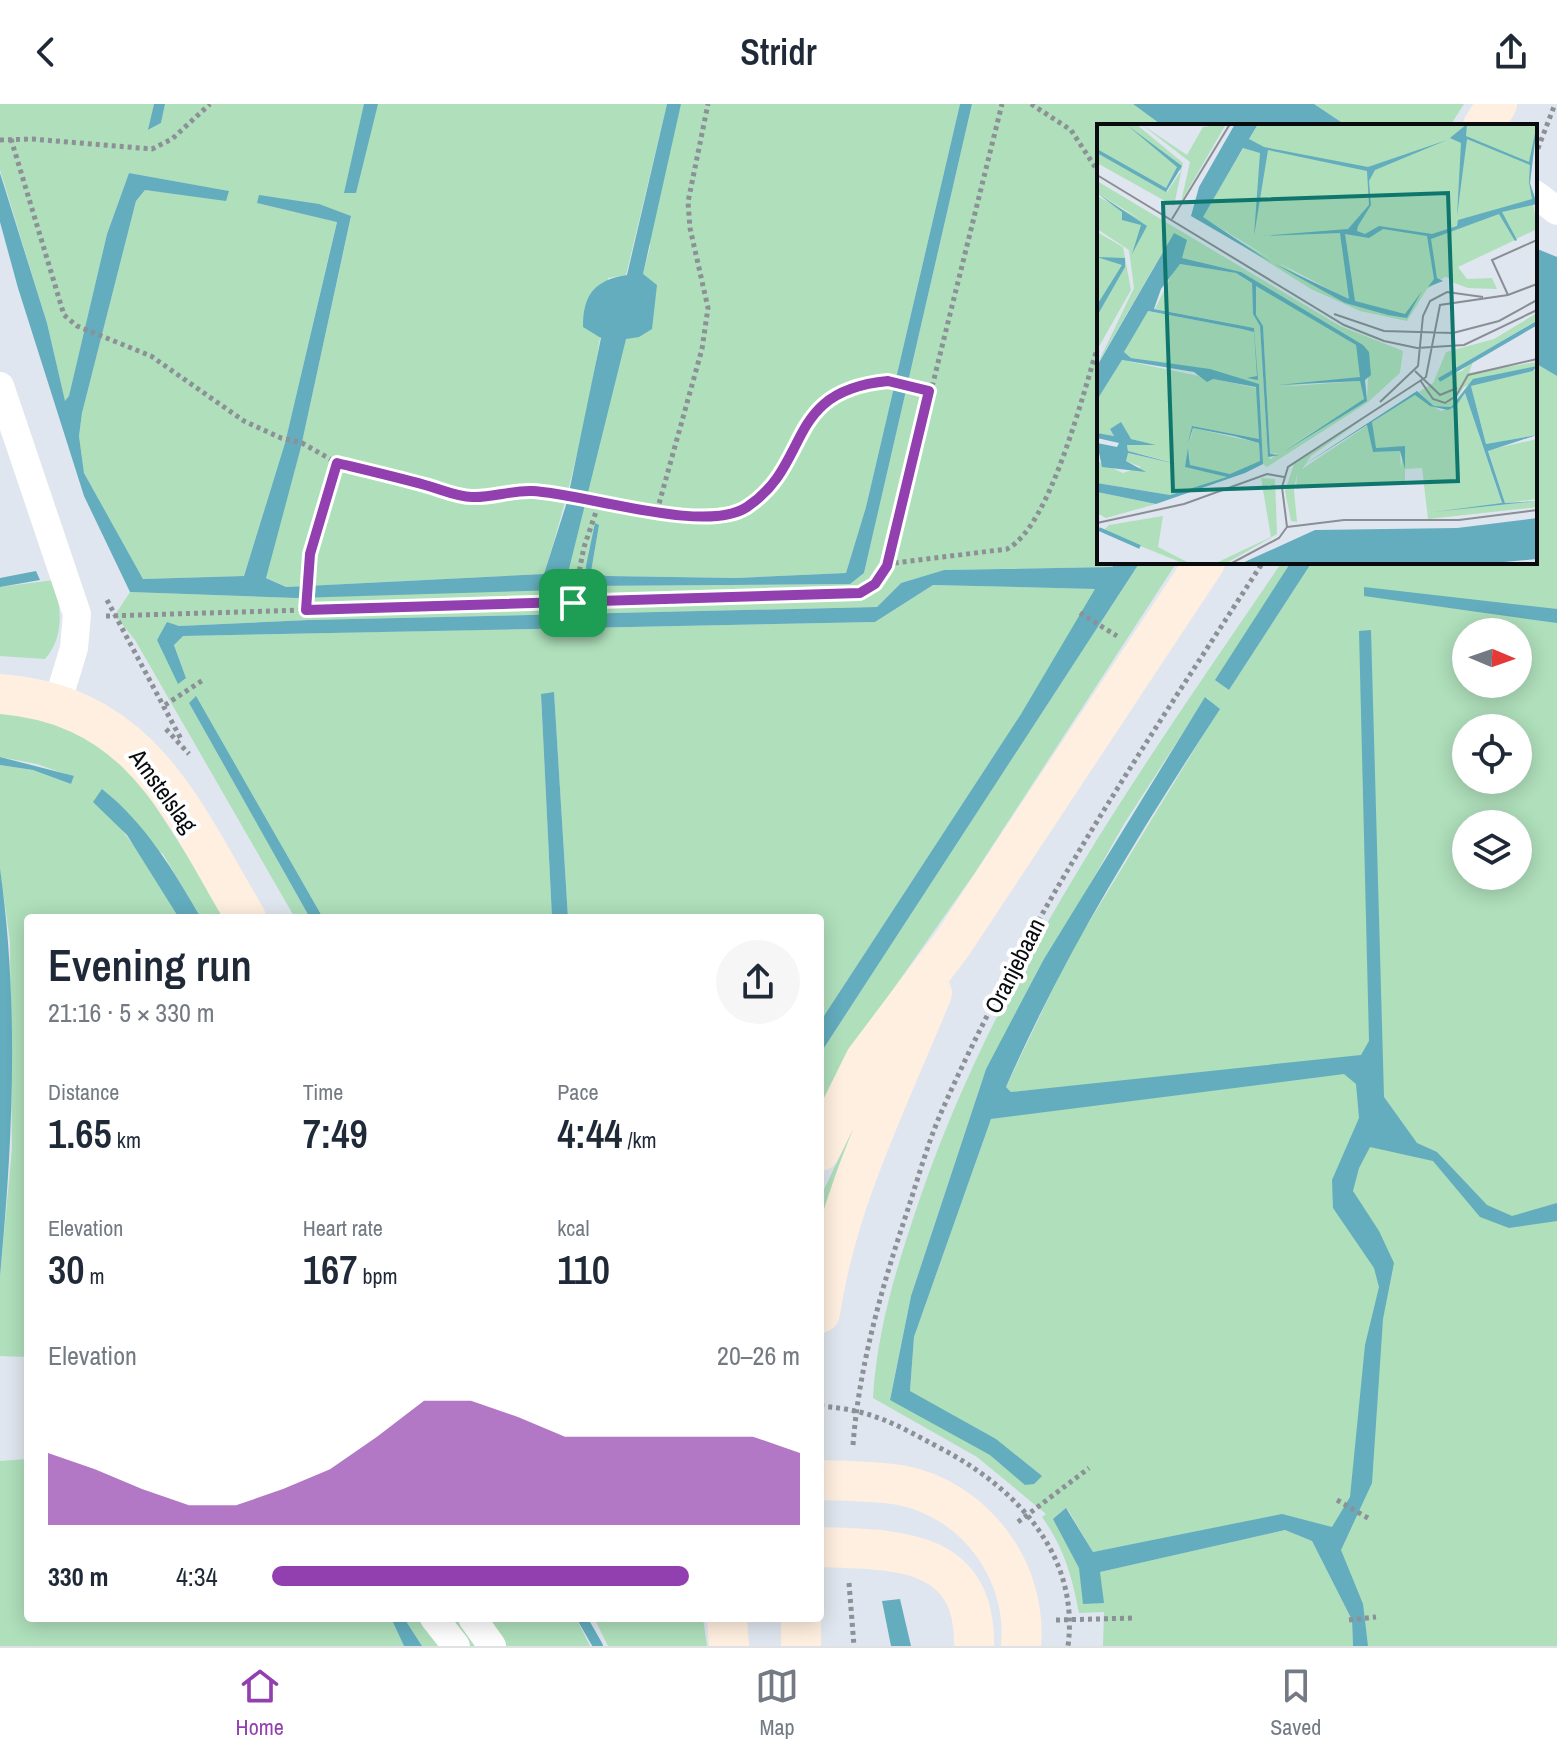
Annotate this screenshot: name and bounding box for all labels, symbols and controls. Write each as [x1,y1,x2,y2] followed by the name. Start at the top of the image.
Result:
[740,28,817,76] text: Stridr
[24,30,68,74] icon: back
[1489,30,1533,74] icon: share
[1097,124,1537,564] inset map
[539,569,607,637] pin
[551,581,595,625] icon: arrive
[1452,618,1532,698] north arrow
[1452,618,1532,890] map controls
[1452,714,1532,794] button: locate
[122,741,205,839] street label: Amstelslag
[1452,810,1532,890] button: layers
[977,912,1052,1019] street label: Oranjebaan
[48,935,252,995] text: Evening run
[716,940,800,1024] button: share
[48,995,215,1030] text: 21:16 · 5 × 330 m
[48,1077,119,1107] text: Distance
[303,1077,343,1107] text: Time
[557,1077,598,1107] text: Pace
[48,1107,112,1160] text: 1.65
[303,1107,368,1160] text: 7:49
[557,1107,622,1160] text: 4:44
[112,1125,141,1155] text: km
[622,1125,656,1155] text: /km
[48,1213,123,1243] text: Elevation
[303,1213,383,1243] text: Heart rate
[557,1213,589,1243] text: kcal
[48,1243,84,1296] text: 30
[303,1243,357,1296] text: 167
[557,1243,610,1296] text: 110
[84,1261,105,1291] text: m
[357,1261,398,1291] text: bpm
[48,1338,137,1373] text: Elevation
[717,1338,800,1373] text: 20–26 m
[48,1559,108,1594] text: 330 m
[176,1559,218,1594] text: 4:34
[236,1664,284,1742] tab: Home
[755,1664,799,1742] tab: Map
[1270,1664,1321,1742] tab: Saved

